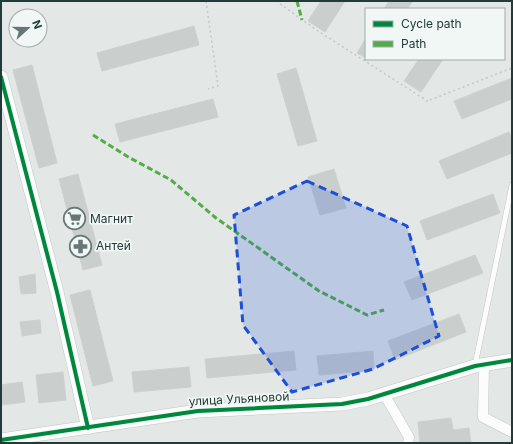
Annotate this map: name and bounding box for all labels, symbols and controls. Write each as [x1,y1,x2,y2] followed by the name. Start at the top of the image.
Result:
[8,8,48,48] north arrow
[365,8,505,60] legend
[401,16,462,31] text: Cycle path
[29,18,45,31] text: N
[401,36,426,51] text: Path
[62,206,88,232] supermarket icon: Магнит
[90,211,133,226] place label: Магнит
[67,233,93,259] pharmacy icon: Антей
[96,238,131,253] place label: Антей
[188,388,290,409] street label: улица Ульяновой

